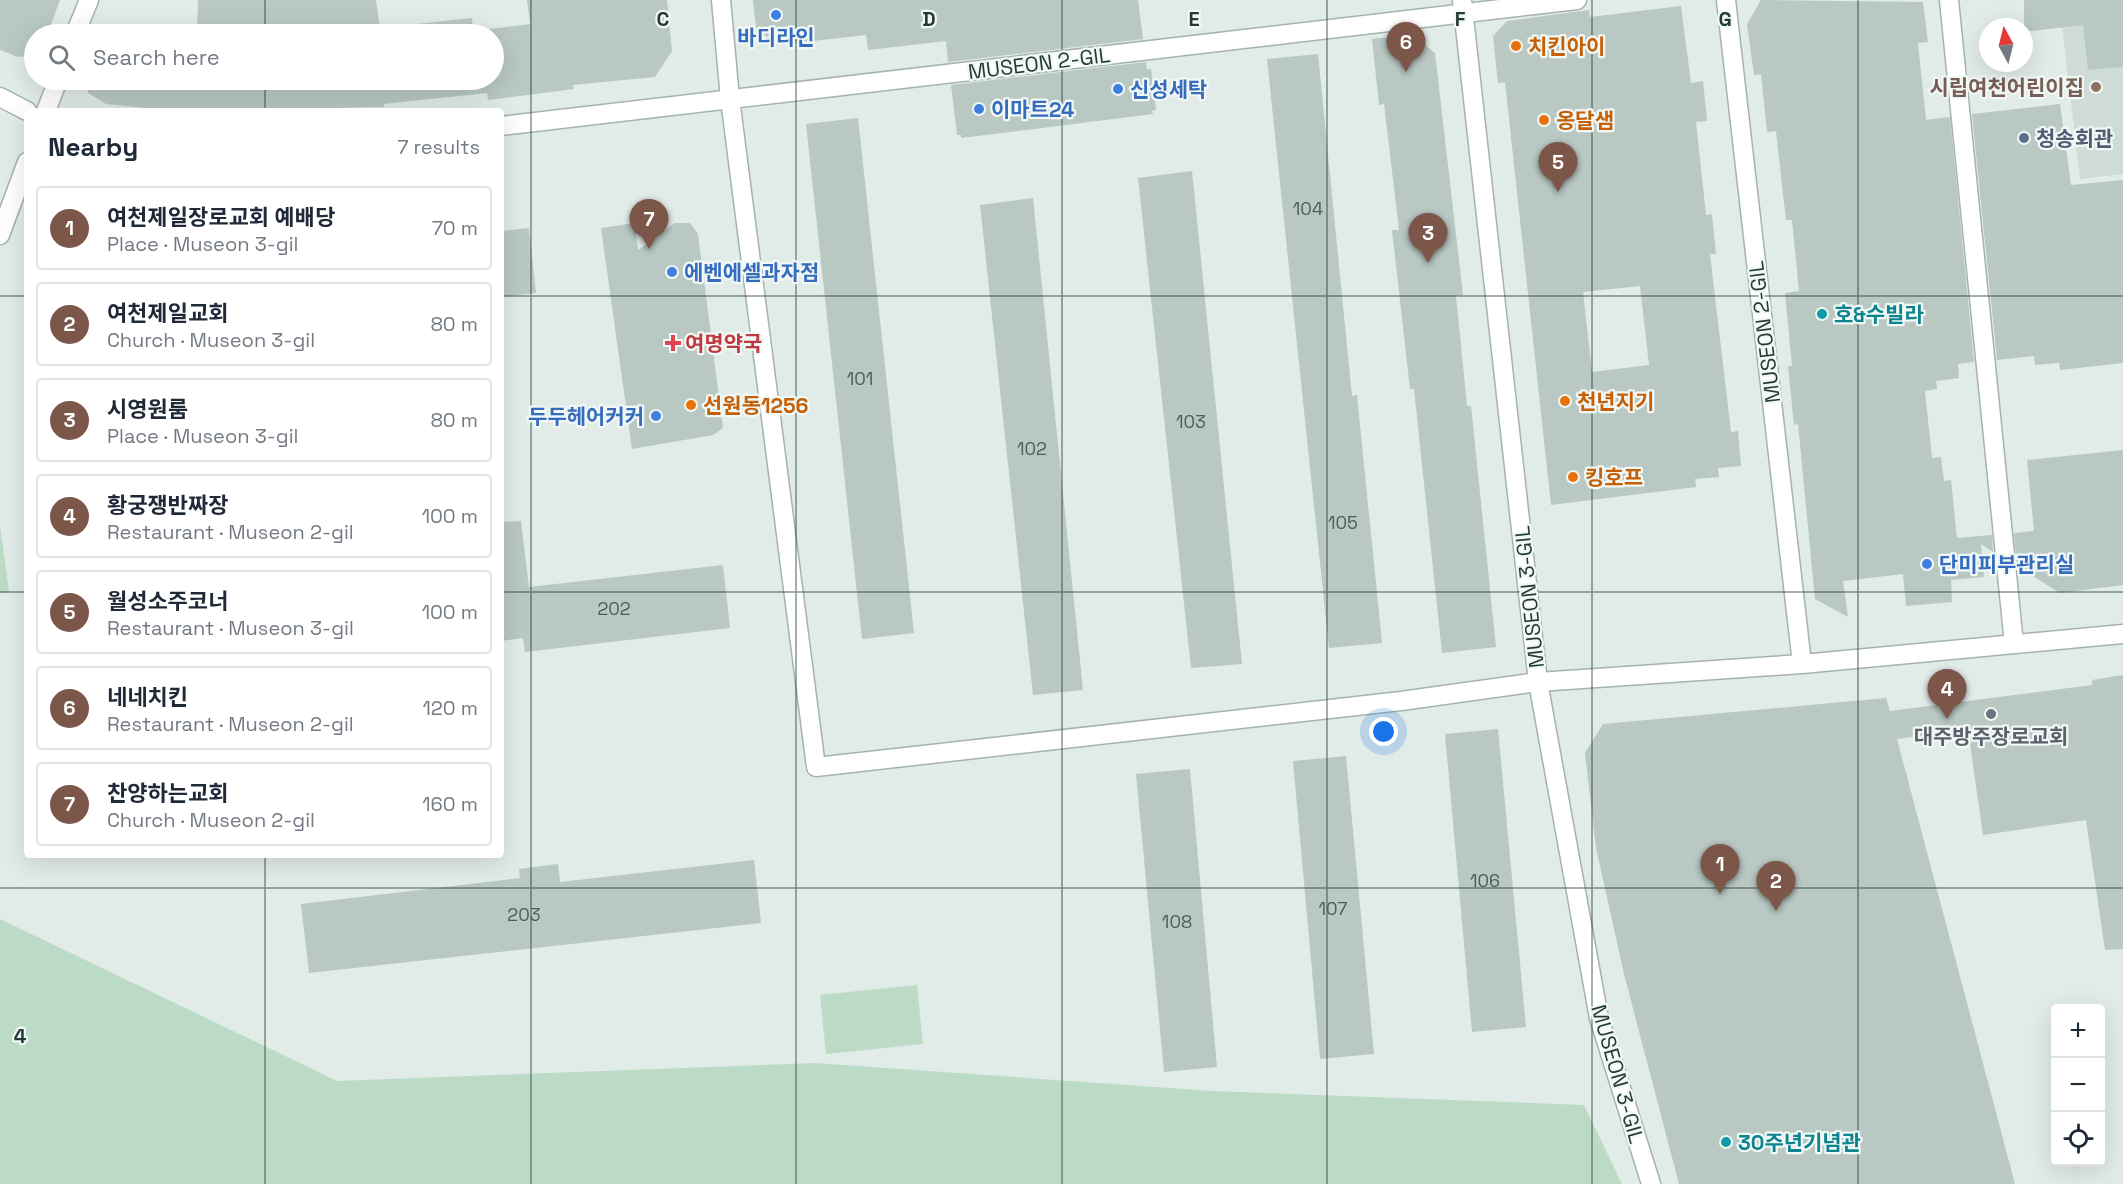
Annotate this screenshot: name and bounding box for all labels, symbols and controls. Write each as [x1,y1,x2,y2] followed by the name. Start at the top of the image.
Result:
[657,6,670,32] text: C
[922,6,936,32] text: D
[1188,6,1200,32] text: E
[1455,6,1466,32] text: F
[1718,6,1732,32] text: G
[769,8,783,22] marker: 바디라인
[1979,18,2033,72] north arrow
[1386,22,1426,72] pin: 6
[24,24,504,90] search box
[737,24,815,51] place label: 바디라인
[1528,33,1605,60] place label: 치킨아이
[1509,39,1523,53] marker: 치킨아이
[45,41,78,74] icon: search
[966,41,1112,85] street label: MUSEON 2-GIL
[93,43,220,71] text: Search here
[1929,74,2084,101] place label: 시립여천어린이집
[1130,76,1207,103] place label: 신성세탁
[2089,80,2103,94] marker: 시립여천어린이집
[1111,82,1125,96] marker: 신성세탁
[991,96,1074,123] place label: 이마트24
[972,102,986,116] marker: 이마트24
[1556,107,1614,134] place label: 옹달샘
[1537,113,1551,127] marker: 옹달샘
[2036,125,2113,152] place label: 청송회관
[48,130,138,164] text: Nearby
[2017,131,2031,145] marker: 청송회관
[397,134,480,160] text: 7 results
[1538,142,1578,192] pin: 5
[1293,197,1323,220] house number: 104
[630,200,668,249] pin: 7
[107,203,335,231] text: 여천제일장로교회 예배당
[1408,214,1448,263] pin: 3
[65,215,74,241] text: 1
[432,215,478,241] text: 70 m
[107,231,298,257] text: Place · Museon 3-gil
[684,259,819,286] place label: 에벤에셀과자점
[1742,259,1786,405] street label: MUSEON 2-GIL
[665,265,679,279] marker: 에벤에셀과자점
[107,299,228,327] text: 여천제일교회
[1834,301,1924,328] place label: 호&수빌라
[1815,307,1829,321] marker: 호&수빌라
[64,311,75,337] text: 2
[430,311,478,337] text: 80 m
[107,327,315,353] text: Church · Museon 3-gil
[685,330,762,357] place label: 여명약국
[666,336,680,350] marker: 여명약국
[847,367,873,390] house number: 101
[1577,388,1654,415] place label: 천년지기
[703,392,809,419] place label: 선원동1256
[1558,394,1572,408] marker: 천년지기
[107,395,188,423] text: 시영원룸
[684,398,698,412] marker: 선원동1256
[528,403,644,430] place label: 두두헤어커커
[63,407,76,433] text: 3
[430,407,478,433] text: 80 m
[649,409,663,423] marker: 두두헤어커커
[1176,410,1206,433] house number: 103
[107,423,298,449] text: Place · Museon 3-gil
[1017,437,1047,460] house number: 102
[1585,464,1643,491] place label: 킹호프
[1566,470,1580,484] marker: 킹호프
[107,491,228,519] text: 황궁쟁반짜장
[63,503,76,529] text: 4
[422,503,478,529] text: 100 m
[1328,511,1358,534] house number: 105
[107,519,354,545] text: Restaurant · Museon 2-gil
[1508,525,1550,669] street label: MUSEON 3-GIL
[1939,551,2074,578] place label: 단미피부관리실
[1920,557,1934,571] marker: 단미피부관리실
[107,587,228,615] text: 월성소주코너
[597,597,631,620] house number: 202
[64,599,76,625] text: 5
[422,599,478,625] text: 100 m
[107,615,354,641] text: Restaurant · Museon 3-gil
[1928,670,1966,719] pin: 4
[107,683,188,711] text: 네네치킨
[63,695,76,721] text: 6
[422,695,478,721] text: 120 m
[1984,707,1998,721] marker: 대주방주장로교회
[107,711,354,737] text: Restaurant · Museon 2-gil
[1369,717,1398,746] your location
[1914,723,2068,750] place label: 대주방주장로교회
[107,779,228,807] text: 찬양하는교회
[64,791,75,817] text: 7
[422,791,478,817] text: 160 m
[107,807,315,833] text: Church · Museon 2-gil
[1700,844,1740,894] pin: 1
[1756,862,1796,911] pin: 2
[1470,869,1500,892] house number: 106
[1319,897,1347,920] house number: 107
[507,903,541,926] house number: 203
[1162,910,1192,933] house number: 108
[1585,1002,1651,1146] street label: MUSEON 3-GIL
[2051,1004,2105,1166] map controls
[2051,1004,2105,1058] button: +
[14,1023,27,1049] text: 4
[2051,1058,2105,1112] button: −
[2051,1112,2105,1166] button: locate
[1738,1129,1861,1156] place label: 30주년기념관
[1719,1135,1733,1149] marker: 30주년기념관

